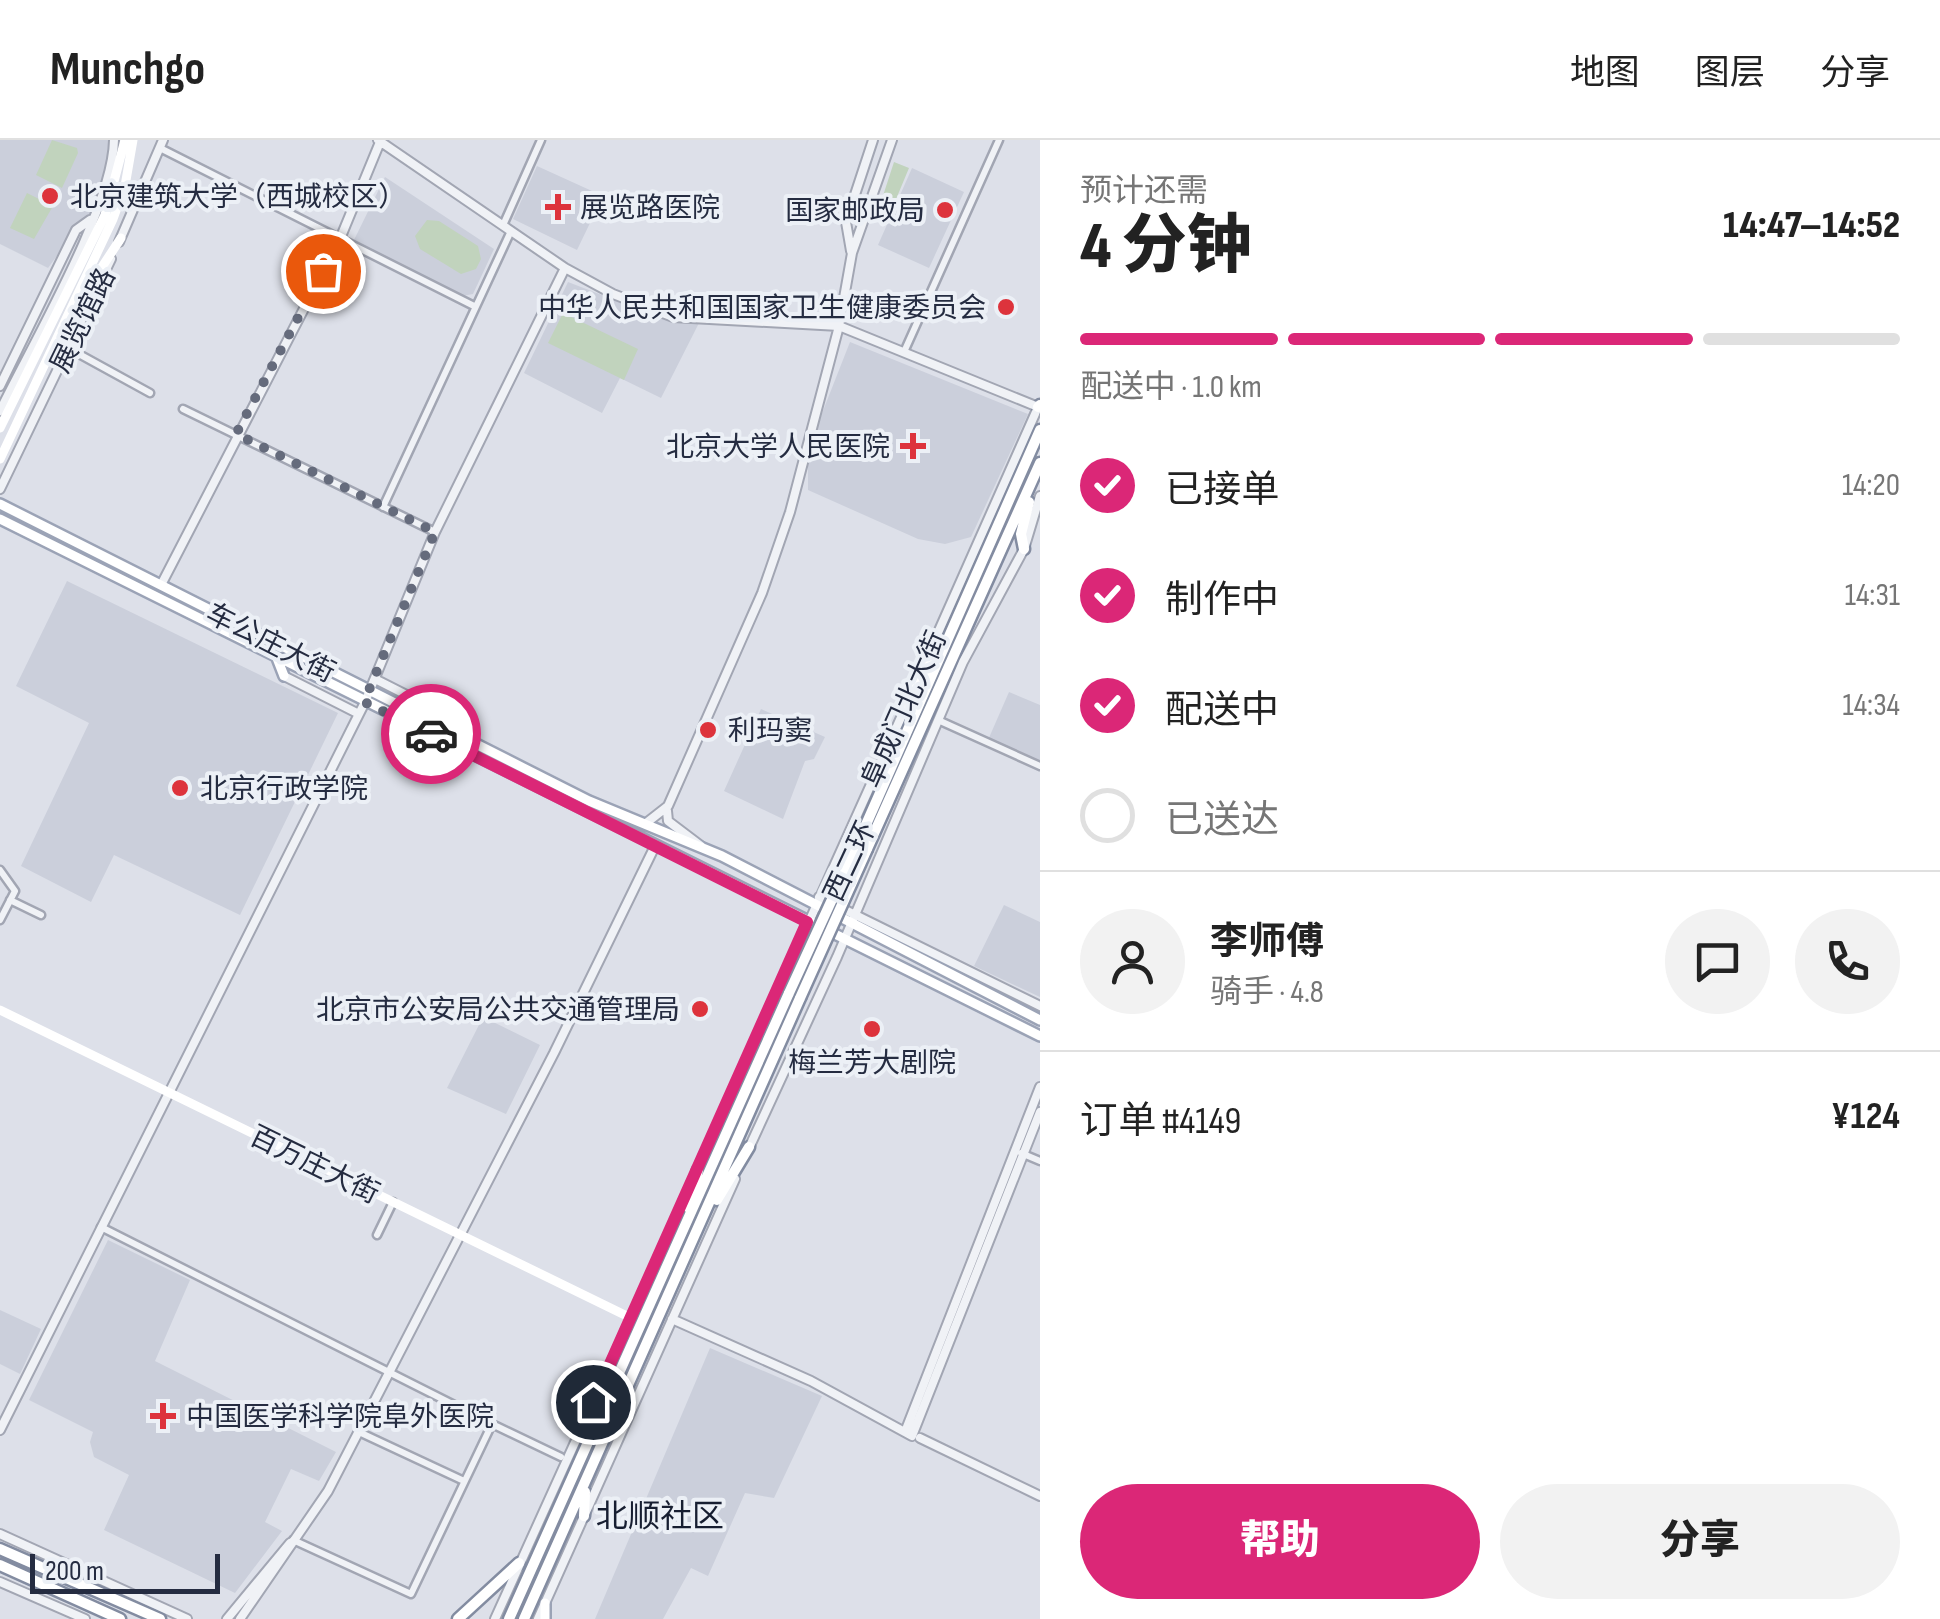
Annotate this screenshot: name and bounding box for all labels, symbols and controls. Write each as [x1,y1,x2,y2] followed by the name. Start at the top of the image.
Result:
[50,41,205,98] text: Munchgo
[1570,52,1640,95] text: 地图
[1695,52,1765,95] text: 图层
[1820,52,1890,95] text: 分享
[1080,172,1208,211] text: 预计还需
[70,181,406,214] place label: 北京建筑大学（西城校区）
[39,185,61,207] marker: 北京建筑大学（西城校区）
[580,192,720,225] place label: 展览路医院
[545,194,571,220] marker: 展览路医院
[785,195,925,228] place label: 国家邮政局
[934,199,956,221] marker: 国家邮政局
[1723,203,1900,248] text: 14:47–14:52
[1080,209,1252,287] text: 4 分钟
[281,229,366,314] pin
[296,244,351,299] icon: bag
[44,263,123,378] street label: 展览馆路
[538,292,986,325] place label: 中华人民共和国国家卫生健康委员会
[995,296,1017,318] marker: 中华人民共和国国家卫生健康委员会
[1080,368,1262,407] text: 配送中 · 1.0 km
[666,431,890,464] place label: 北京大学人民医院
[900,433,926,459] marker: 北京大学人民医院
[1080,458,1135,513] icon: check
[1842,466,1900,505] text: 14:20
[1165,468,1279,513] text: 已接单
[1080,568,1135,623] icon: check
[1845,576,1900,615] text: 14:31
[1165,578,1279,623] text: 制作中
[200,597,340,690] street label: 车公庄大街
[855,626,954,793] street label: 阜成门北大街
[1080,678,1135,733] icon: check
[381,684,481,784] courier
[1843,686,1900,725] text: 14:34
[1165,688,1279,733] text: 配送中
[404,707,459,762] icon: car
[728,715,812,748] place label: 利玛窦
[697,719,719,741] marker: 利玛窦
[200,773,368,806] place label: 北京行政学院
[169,777,191,799] marker: 北京行政学院
[1165,798,1279,843] text: 已送达
[818,817,883,907] street label: 西二环
[1080,909,1185,1014] button: person
[1665,909,1770,1014] button: chat
[1795,909,1900,1014] button: phone
[1210,920,1324,965] text: 李师傅
[1210,973,1324,1012] text: 骑手 · 4.8
[316,994,680,1027] place label: 北京市公安局公共交通管理局
[689,998,711,1020] marker: 北京市公安局公共交通管理局
[861,1018,883,1040] marker: 梅兰芳大剧院
[788,1047,956,1080] place label: 梅兰芳大剧院
[1831,1094,1900,1139] text: ¥124
[1080,1099,1241,1144] text: 订单 #4149
[244,1120,384,1211] street label: 百万庄大街
[551,1360,636,1445] pin
[566,1375,621,1430] icon: home
[186,1401,494,1434] place label: 中国医学科学院阜外医院
[150,1403,176,1429] marker: 中国医学科学院阜外医院
[1080,1484,1480,1599] button: 帮助
[1500,1484,1900,1599] button: 分享
[596,1498,724,1537] district label: 北顺社区
[30,1549,220,1594] scale bar
[45,1555,104,1588] text: 200 m

